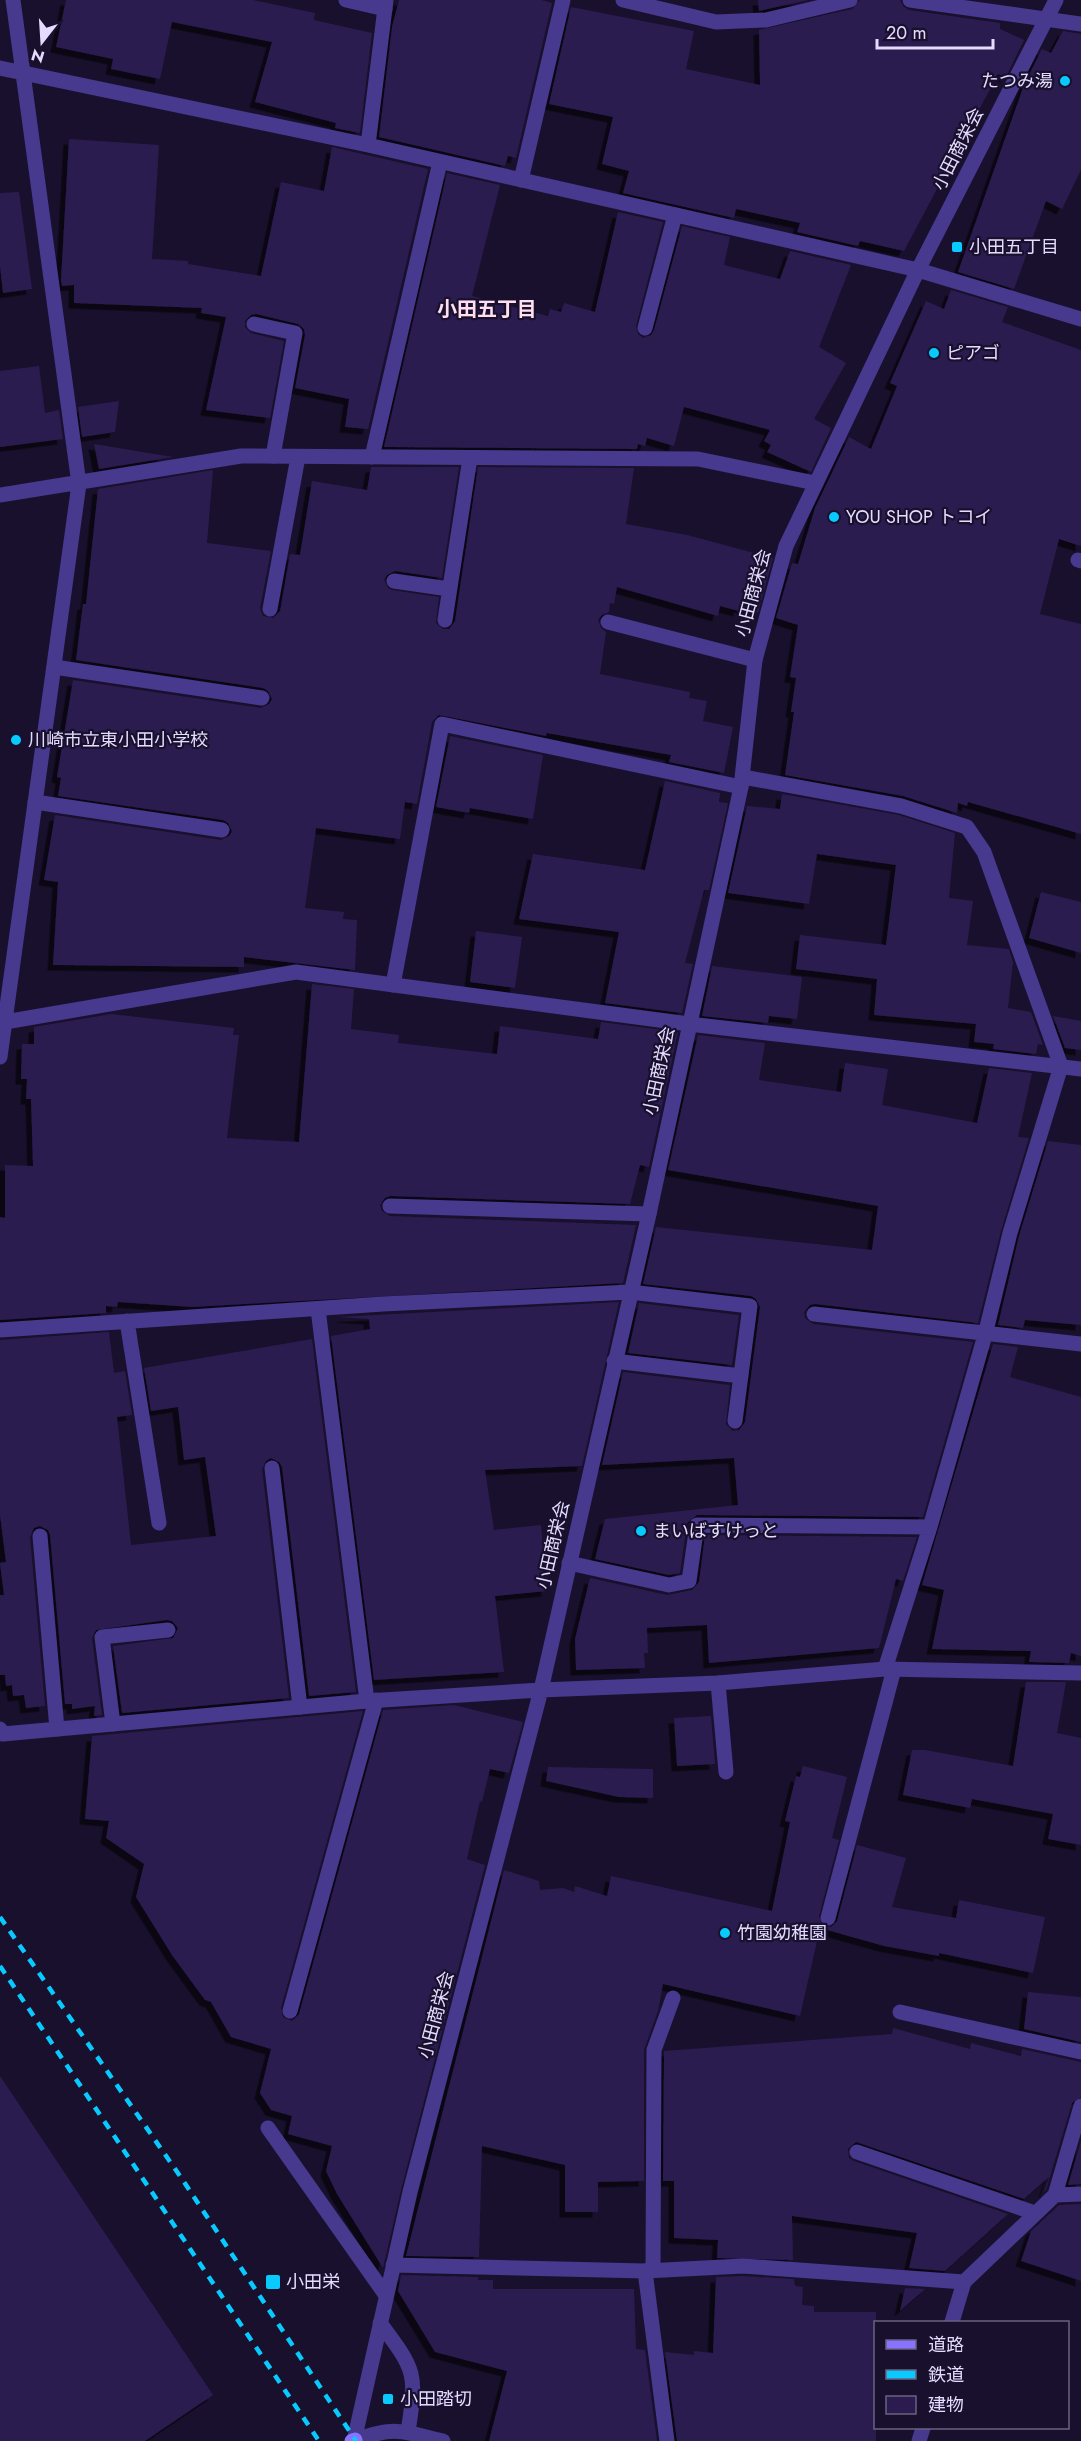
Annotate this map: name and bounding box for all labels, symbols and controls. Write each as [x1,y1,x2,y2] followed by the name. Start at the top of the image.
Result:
[12,12,72,72] north arrow
[877,12,992,50] scale bar
[886,20,926,46] text: 20 m
[28,43,47,69] text: N
[981,68,1053,94] place label: たつみ湯
[1058,74,1072,88] marker: たつみ湯
[926,103,990,195] street label: 小田商栄会
[969,234,1059,260] place label: 小田五丁目
[950,240,964,254] marker: 小田五丁目
[437,295,537,324] district label: 小田五丁目
[946,340,1000,366] place label: ピアゴ
[927,346,941,360] marker: ピアゴ
[846,504,992,530] place label: YOU SHOP トコイ
[827,510,841,524] marker: YOU SHOP トコイ
[729,546,777,640] street label: 小田商栄会
[28,727,208,753] place label: 川崎市立東小田小学校
[9,733,23,747] marker: 川崎市立東小田小学校
[637,1024,681,1118] street label: 小田商栄会
[530,1498,576,1592] street label: 小田商栄会
[653,1518,779,1544] place label: まいばすけっと
[634,1524,648,1538] marker: まいばすけっと
[737,1920,827,1946] place label: 竹園幼稚園
[718,1926,732,1940] marker: 竹園幼稚園
[412,1968,460,2062] street label: 小田商栄会
[286,2269,340,2295] place label: 小田栄
[264,2273,282,2291] marker: 小田栄
[874,2321,1069,2429] legend
[928,2332,964,2358] text: 道路
[928,2362,964,2388] text: 鉄道
[400,2386,472,2412] place label: 小田踏切
[381,2392,395,2406] marker: 小田踏切
[928,2392,964,2418] text: 建物

